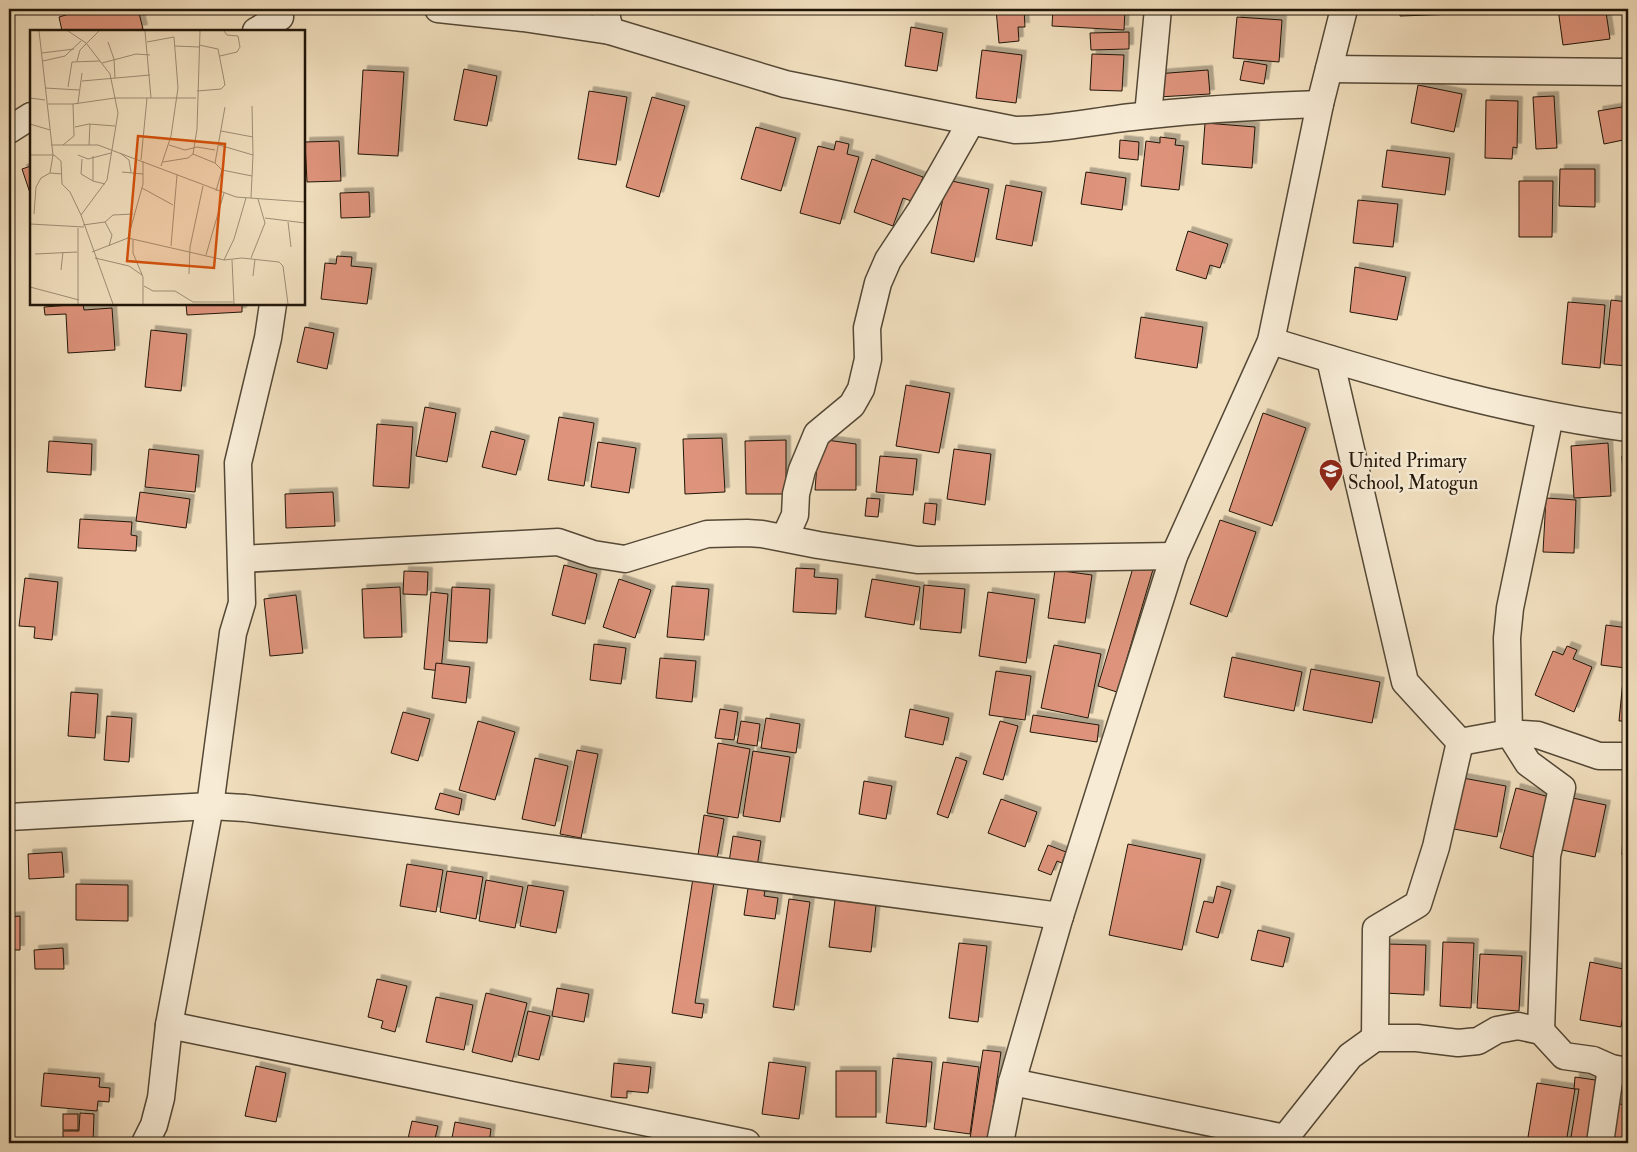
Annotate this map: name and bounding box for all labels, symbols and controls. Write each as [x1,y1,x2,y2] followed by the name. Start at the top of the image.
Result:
[30,30,305,305] inset map
[1348,449,1478,495] place label: United Primary School, Matogun
[1318,458,1344,492] school or university icon: United Primary School, Matogun

